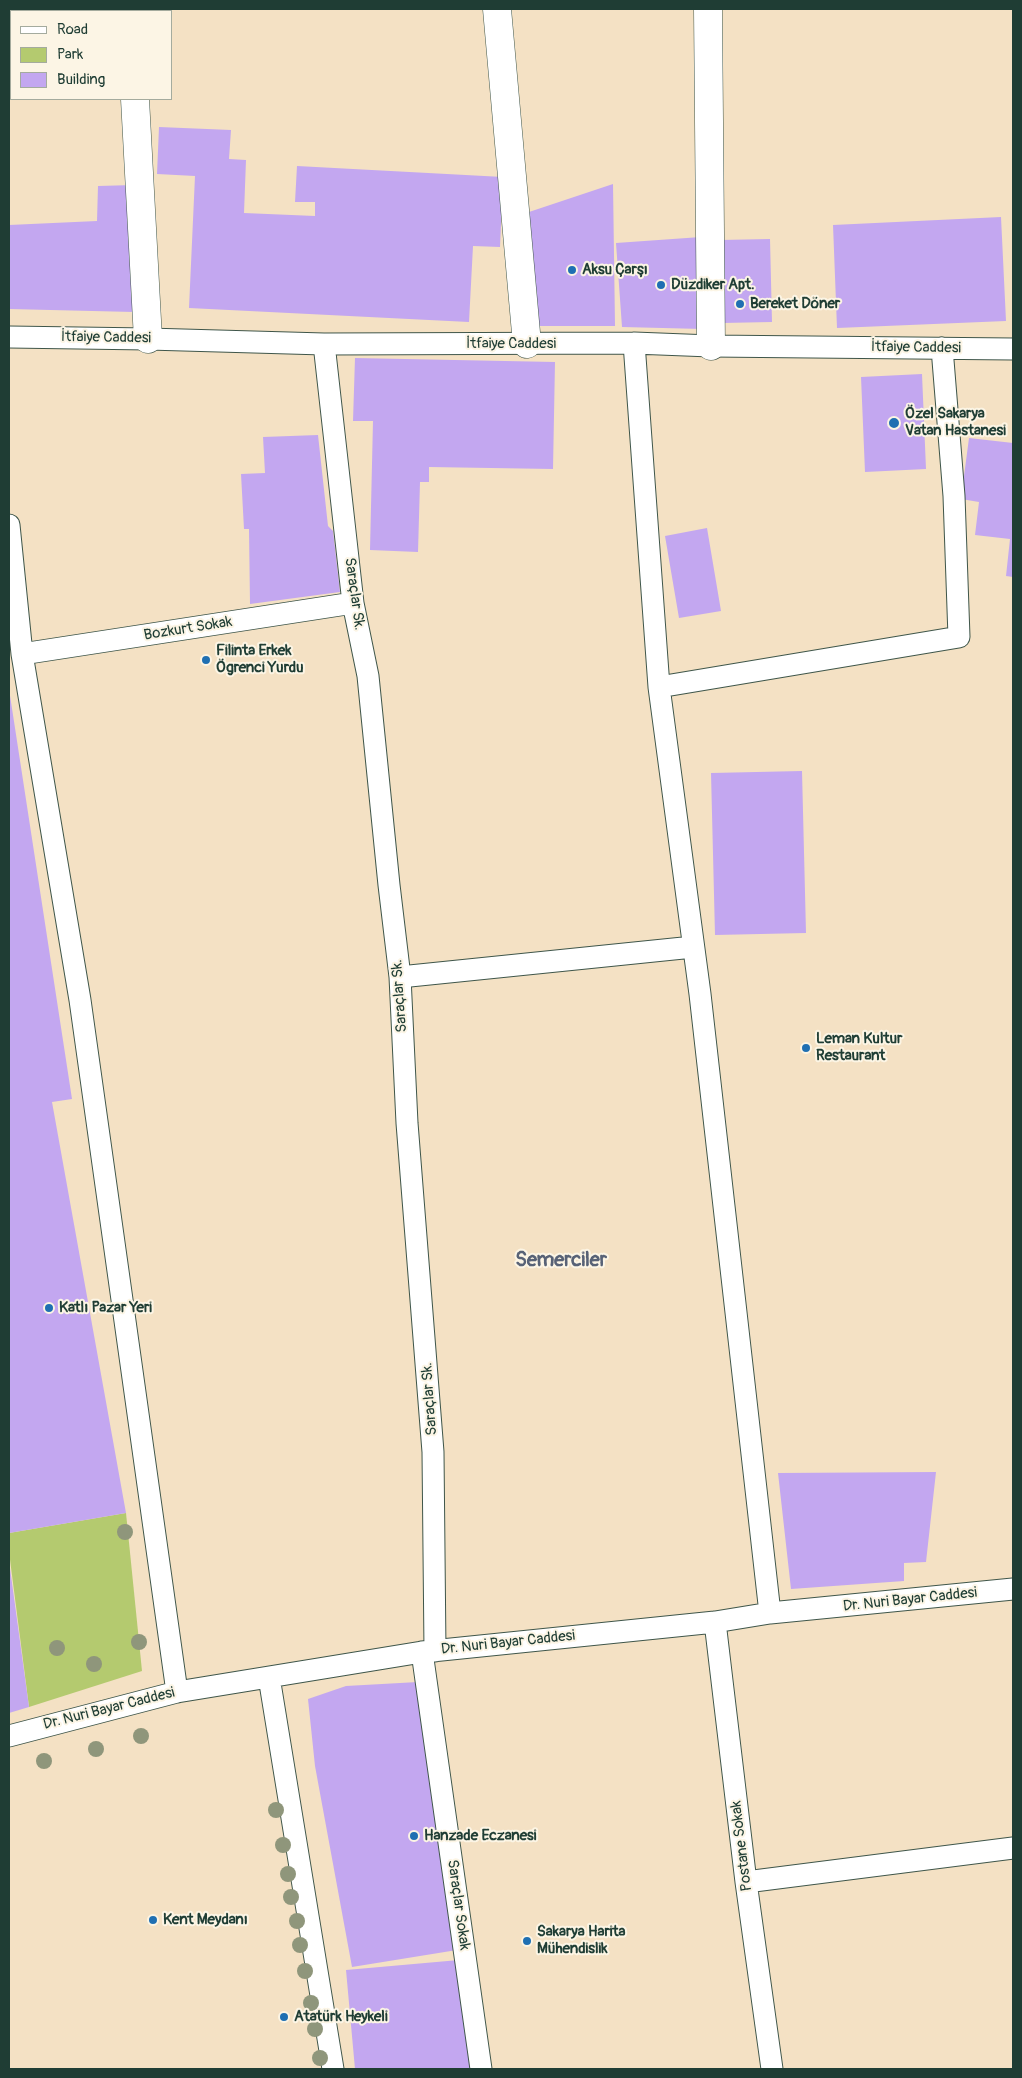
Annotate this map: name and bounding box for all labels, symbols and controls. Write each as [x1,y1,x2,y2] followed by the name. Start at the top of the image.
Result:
[10,10,172,100] legend
[57,20,88,39] text: Road
[57,45,83,64] text: Park
[57,70,105,89] text: Building
[582,261,648,279] place label: Aksu Çarşı
[566,264,578,276] marker: Aksu Çarşı
[671,276,754,294] place label: Düzdiker Apt.
[655,279,667,291] marker: Düzdiker Apt.
[750,295,840,313] place label: Bereket Döner
[734,298,746,310] marker: Bereket Döner
[61,328,151,348] street label: İtfaiye Caddesi
[466,335,556,353] street label: İtfaiye Caddesi
[871,338,961,358] street label: İtfaiye Caddesi
[905,405,1006,440] place label: Özel Sakarya Vatan Hastanesi
[887,416,901,430] marker: Özel Sakarya Vatan Hastanesi
[340,556,368,632] street label: Saraçlar Sk.
[143,613,233,645] street label: Bozkurt Sokak
[216,642,304,677] place label: Filinta Erkek Ögrenci Yurdu
[200,654,212,666] marker: Filinta Erkek Ögrenci Yurdu
[388,959,412,1033] street label: Saraçlar Sk.
[816,1030,902,1065] place label: Leman Kultur Restaurant
[800,1042,812,1054] marker: Leman Kultur Restaurant
[515,1249,607,1273] district label: Semerciler
[59,1299,152,1317] place label: Katlı Pazar Yeri
[43,1302,55,1314] marker: Katlı Pazar Yeri
[418,1362,442,1436] street label: Saraçlar Sk.
[842,1584,978,1616] street label: Dr. Nuri Bayar Caddesi
[440,1627,576,1659] street label: Dr. Nuri Bayar Caddesi
[41,1684,177,1734] street label: Dr. Nuri Bayar Caddesi
[728,1800,756,1892] street label: Postane Sokak
[424,1827,536,1845] place label: Hanzade Eczanesi
[408,1830,420,1842] marker: Hanzade Eczanesi
[443,1859,473,1951] street label: Saraçlar Sokak
[163,1911,248,1929] place label: Kent Meydanı
[147,1914,159,1926] marker: Kent Meydanı
[537,1923,625,1958] place label: Sakarya Harita Mühendislik
[521,1935,533,1947] marker: Sakarya Harita Mühendislik
[294,2008,388,2026] place label: Atatürk Heykeli
[278,2011,290,2023] marker: Atatürk Heykeli

